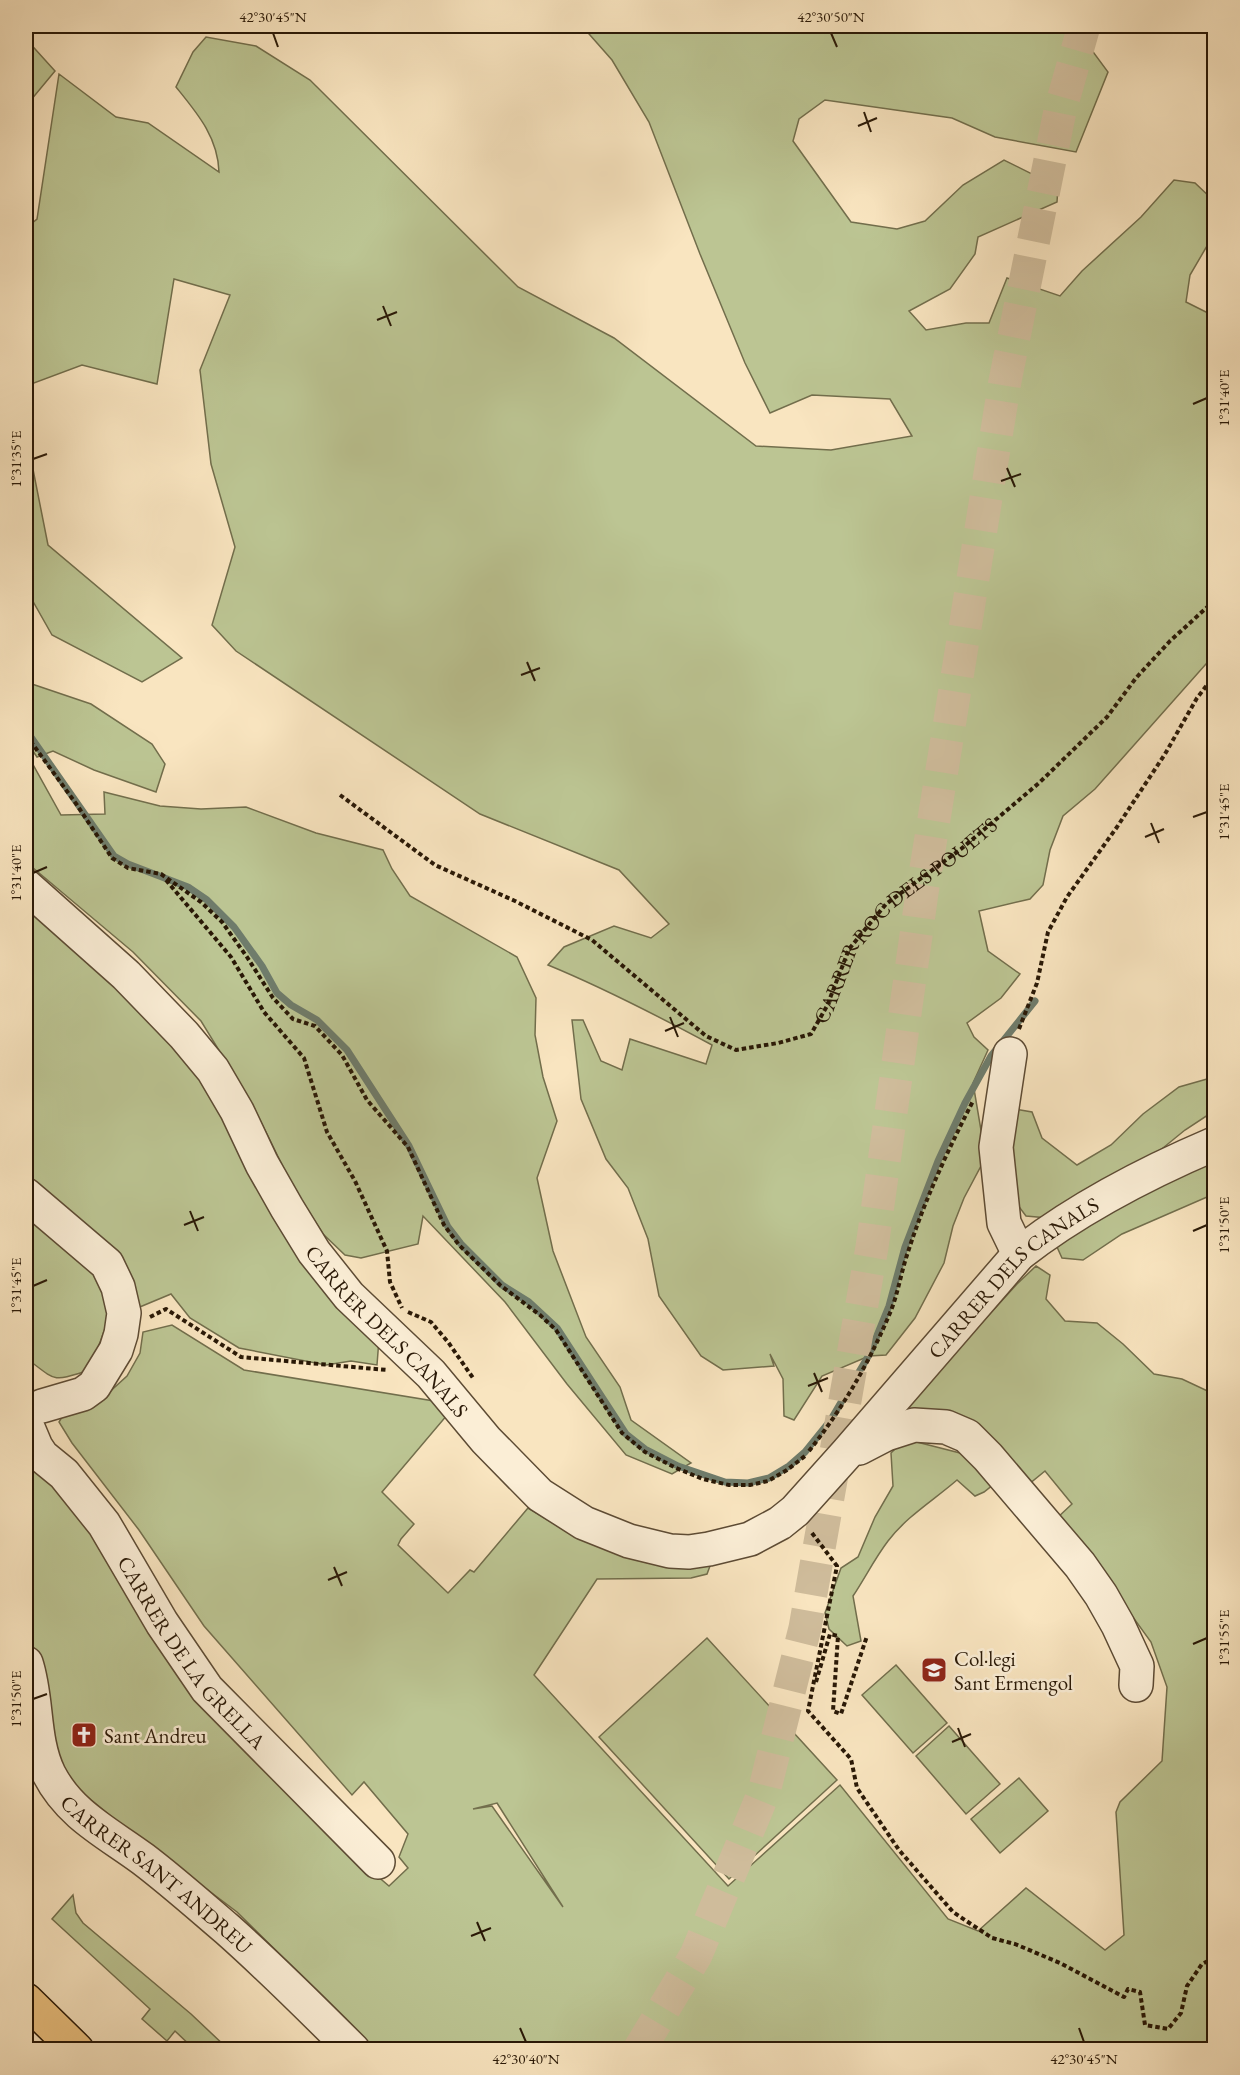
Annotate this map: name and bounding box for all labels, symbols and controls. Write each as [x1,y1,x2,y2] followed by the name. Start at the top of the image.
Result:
[239,7,307,26] text: 42°30'45"N
[797,7,865,26] text: 42°30'50"N
[1214,369,1233,426] text: 1°31'40"E
[6,430,25,487] text: 1°31'35"E
[1214,783,1233,840] text: 1°31'45"E
[806,811,1003,1028] street label: CARRER ROC DELS POUETS
[6,844,25,901] text: 1°31'40"E
[922,1190,1104,1364] street label: CARRER DELS CANALS
[1214,1196,1233,1253] text: 1°31'50"E
[300,1239,475,1423] street label: CARRER DELS CANALS
[6,1257,25,1314] text: 1°31'45"E
[112,1551,272,1755] street label: CARRER DE LA GRELLA
[1214,1609,1233,1666] text: 1°31'55"E
[954,1645,1073,1696] place label: Col·legi Sant Ermengol
[919,1655,949,1685] school or university icon: Col·legi Sant Ermengol
[6,1670,25,1727] text: 1°31'50"E
[69,1720,99,1750] church icon: Sant Andreu
[104,1722,207,1749] place label: Sant Andreu
[55,1789,259,1960] street label: CARRER SANT ANDREU
[492,2049,560,2068] text: 42°30'40"N
[1050,2049,1118,2068] text: 42°30'45"N

